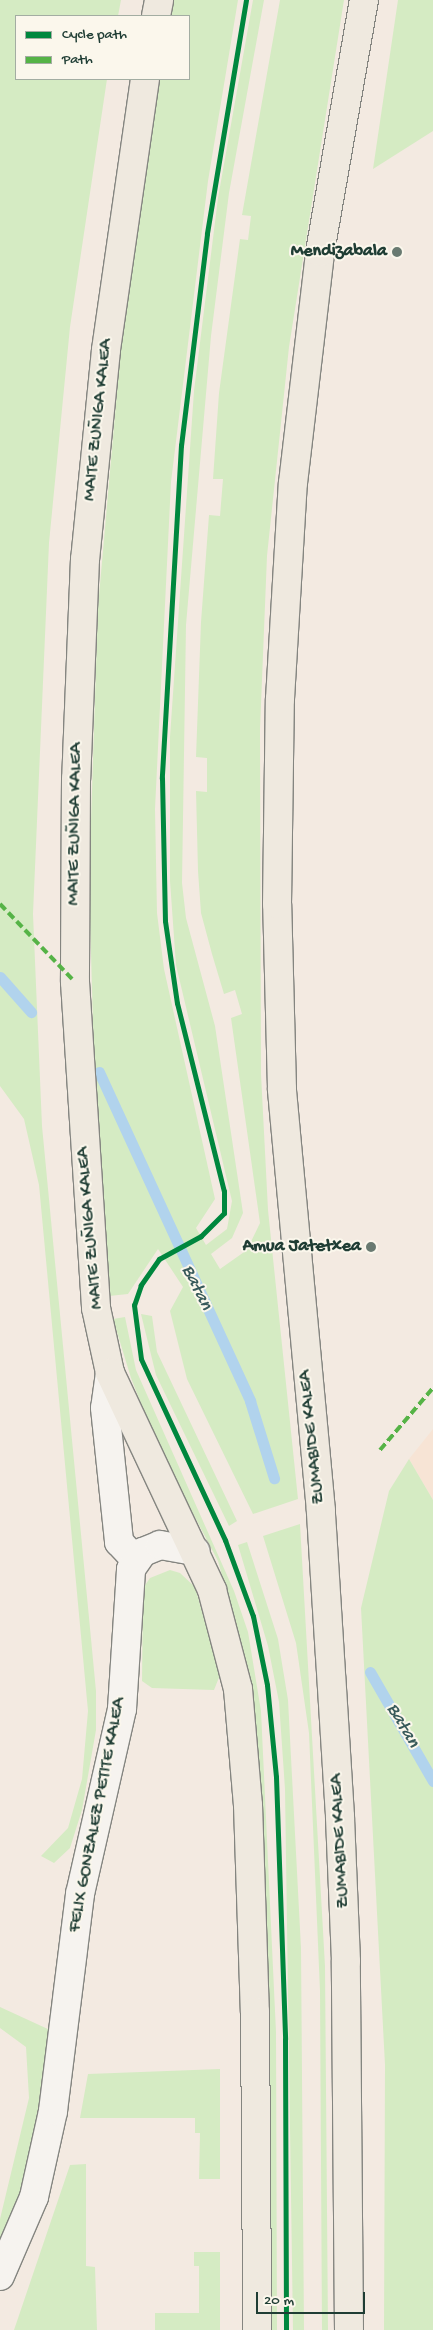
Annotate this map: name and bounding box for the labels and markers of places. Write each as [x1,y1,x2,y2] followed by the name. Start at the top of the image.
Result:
[291,241,387,263] place label: Mendizabala
[391,246,403,258] marker: Mendizabala
[243,1236,361,1258] place label: Amua Jatetxea
[365,1241,377,1253] marker: Amua Jatetxea

